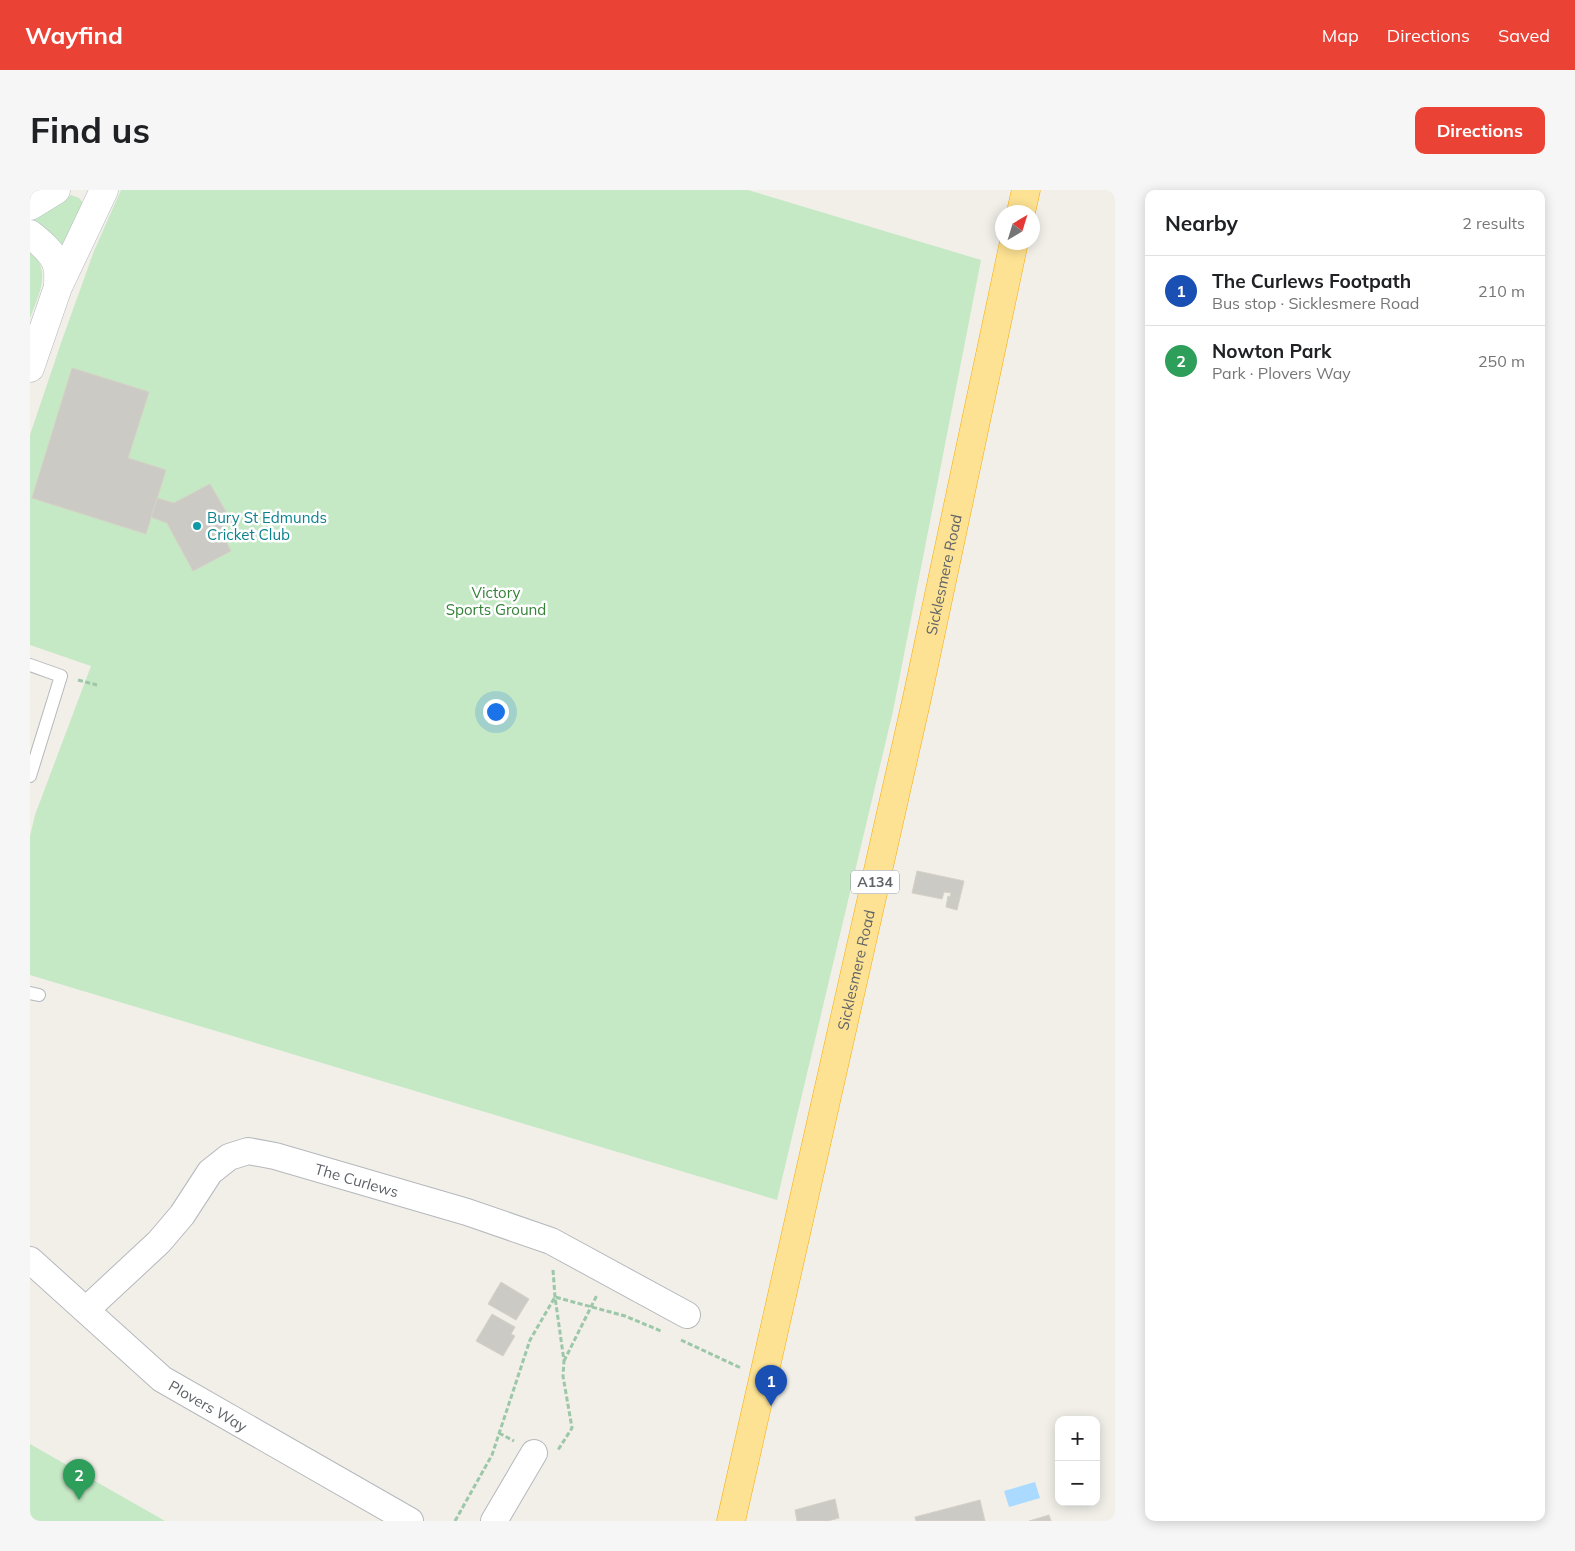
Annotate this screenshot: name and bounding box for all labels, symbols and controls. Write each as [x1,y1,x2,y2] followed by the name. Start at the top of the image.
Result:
[25,20,123,50] text: Wayfind
[1322,24,1359,47] text: Map
[1387,24,1470,47] text: Directions
[1498,24,1550,47] text: Saved
[1415,107,1545,154] button: Directions
[30,108,150,152] text: Find us
[995,205,1040,250] north arrow
[1165,210,1238,236] text: Nearby
[1462,213,1525,233] text: 2 results
[1212,269,1411,293] text: The Curlews Footpath
[1176,281,1186,301] text: 1
[1478,281,1525,301] text: 210 m
[1212,293,1419,313] text: Bus stop · Sicklesmere Road
[1212,339,1331,363] text: Nowton Park
[1176,351,1186,371] text: 2
[1478,351,1525,371] text: 250 m
[1212,363,1351,383] text: Park · Plovers Way
[207,508,327,544] place label: Bury St Edmunds Cricket Club
[921,512,965,637] street label: Sicklesmere Road
[191,520,203,532] marker: Bury St Edmunds Cricket Club
[446,583,546,619] park label: Victory Sports Ground
[483,699,509,725] your location
[851,870,899,894] road number: A134
[833,908,878,1032] street label: Sicklesmere Road
[313,1159,401,1201] street label: The Curlews
[755,1365,787,1406] pin: 1
[166,1376,251,1435] street label: Plovers Way
[1055,1416,1100,1506] map controls
[1055,1416,1100,1461] button: +
[63,1459,95,1500] pin: 2
[1055,1461,1100,1506] button: −

